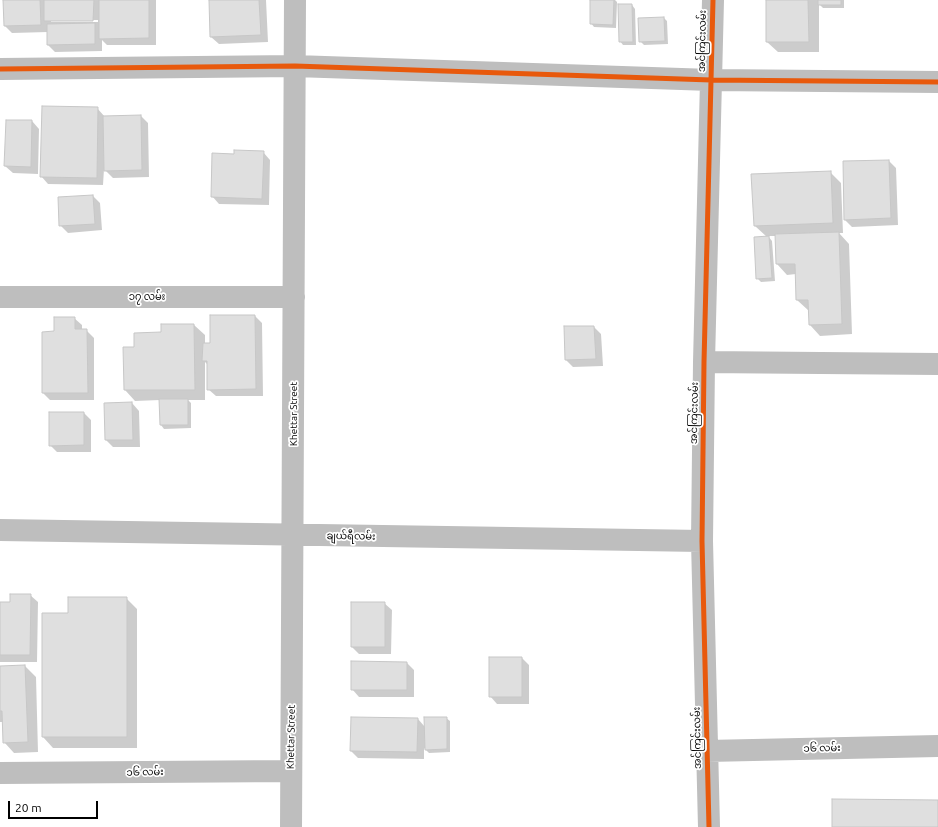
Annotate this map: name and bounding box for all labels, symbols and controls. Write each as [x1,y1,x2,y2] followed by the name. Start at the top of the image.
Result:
[695,10,709,72] street label: အင်ကြင်းလမ်း
[129,291,165,303] street label: ၁၇ လမ်း
[288,382,300,446] street label: Khettar Street
[687,382,701,444] street label: အင်ကြင်းလမ်း
[326,530,376,542] street label: ချယ်ရီလမ်း
[284,705,298,769] street label: Khettar Street
[690,707,704,769] street label: အင်ကြင်းလမ်း
[803,742,841,754] street label: ၁၆ လမ်း
[126,766,164,778] street label: ၁၆ လမ်း
[10,793,100,819] scale bar
[15,801,42,814] text: 20 m

